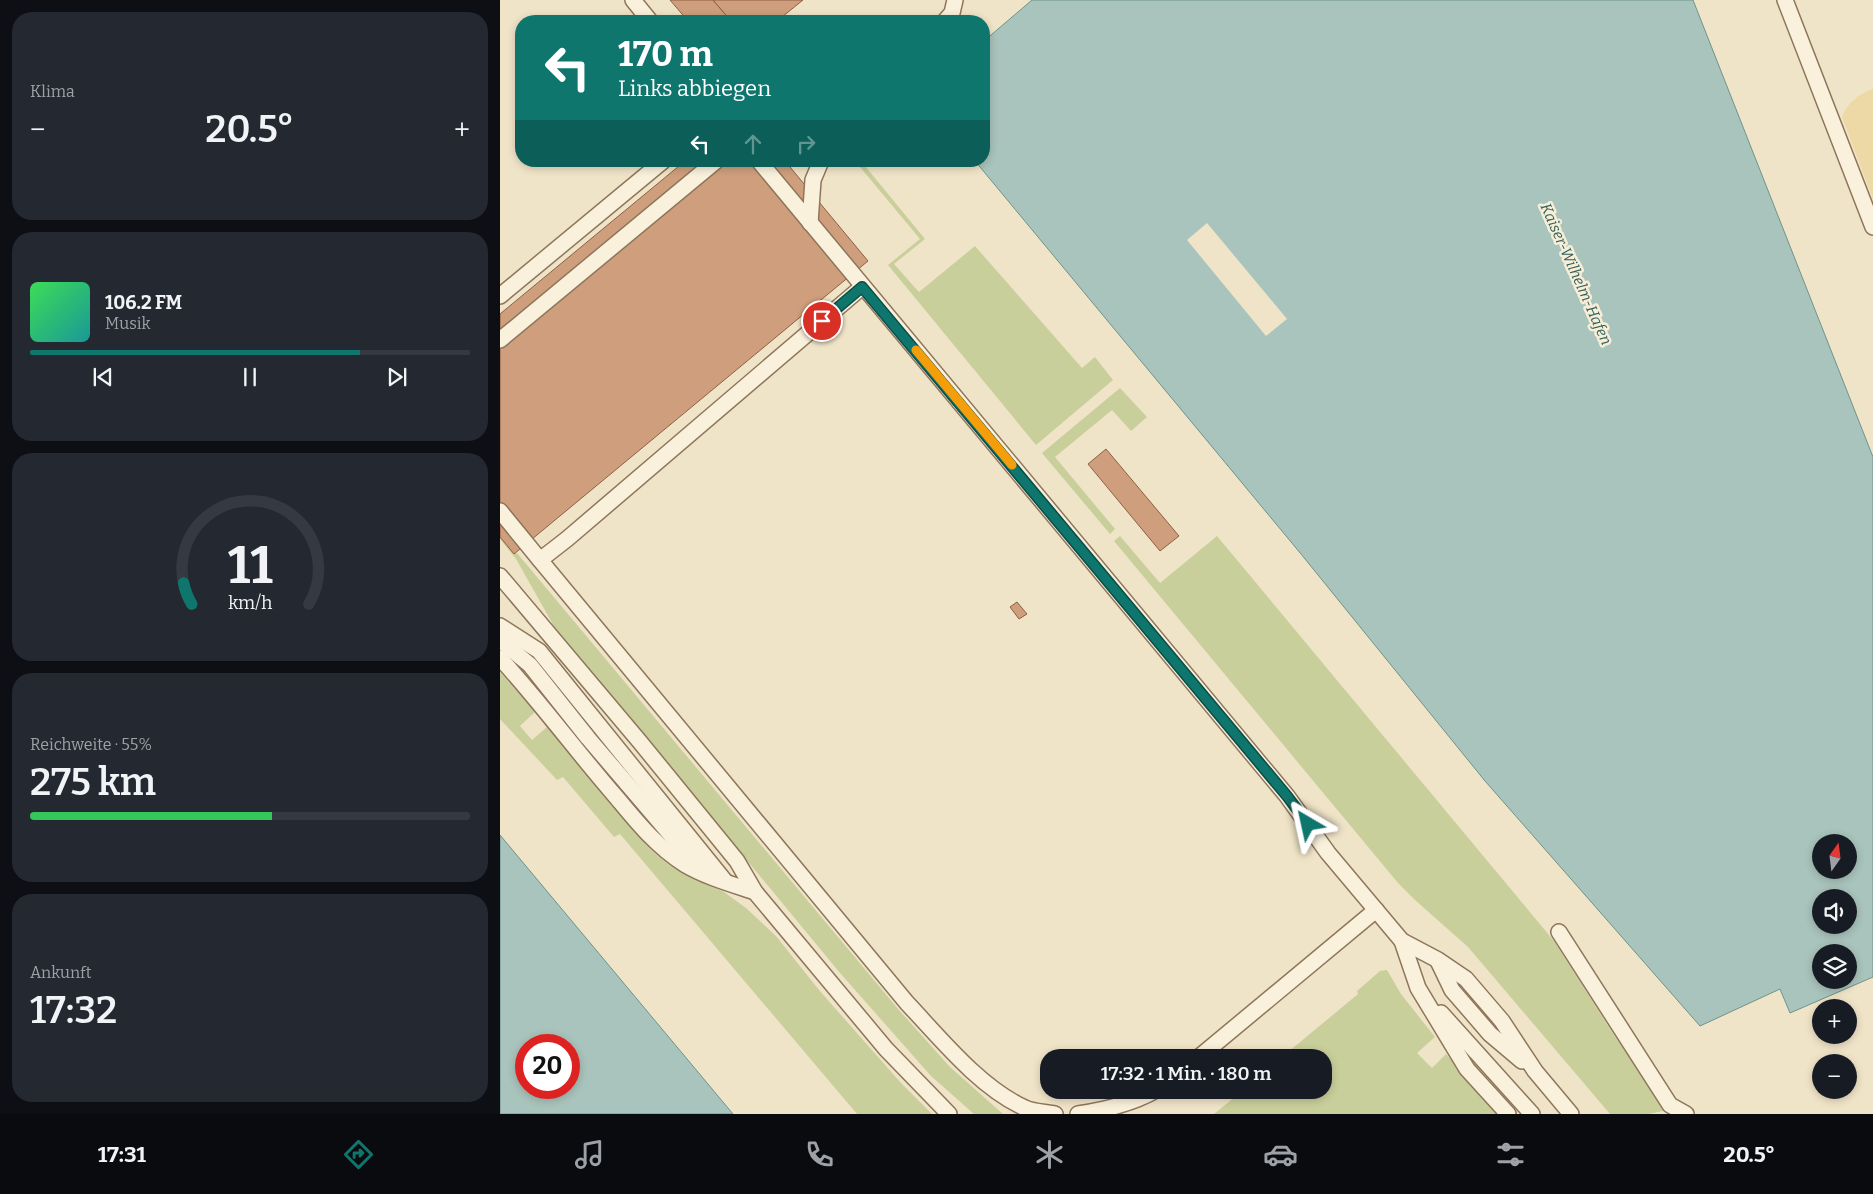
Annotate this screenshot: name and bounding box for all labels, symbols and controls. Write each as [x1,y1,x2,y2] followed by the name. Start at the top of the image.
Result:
[618,33,713,75] text: 170 m
[535,35,600,100] icon: left
[618,75,771,102] text: Links abbiegen
[30,82,75,101] text: Klima
[205,106,294,152] text: 20.5°
[30,113,45,146] text: −
[454,113,470,146] text: +
[686,130,714,158] icon: left
[739,130,767,158] icon: ahead
[792,130,820,158] icon: right
[1537,200,1615,348] water label: Kaiser-Wilhelm-Hafen
[105,291,182,314] text: 106.2 FM
[801,300,843,342] pin
[808,307,836,335] icon: arrive
[105,314,151,333] text: Musik
[89,363,117,391] icon: previous
[236,363,264,391] icon: pause
[383,363,411,391] icon: next
[228,534,273,597] text: 11
[228,592,272,614] text: km/h
[30,735,152,754] text: Reichweite · 55%
[30,759,156,805] text: 275 km
[1281,797,1333,849] position arrow
[1812,834,1858,879] north arrow
[1812,834,1857,1099] map controls
[1812,889,1857,934] button: sound
[1812,944,1857,989] button: layers
[30,963,92,982] text: Ankunft
[30,987,117,1033] text: 17:32
[1812,999,1857,1044] button: +
[515,1034,580,1099] speed limit sign: 20
[1812,1054,1857,1099] button: −
[1101,1062,1271,1085] text: 17:32 · 1 Min. · 180 m
[341,1137,376,1172] icon: directions
[572,1137,607,1172] icon: music
[802,1137,837,1172] icon: phone
[1032,1137,1067,1172] icon: climate
[1263,1137,1298,1172] icon: car
[1493,1137,1528,1172] icon: filters
[98,1141,146,1168] text: 17:31
[1723,1141,1775,1168] text: 20.5°

